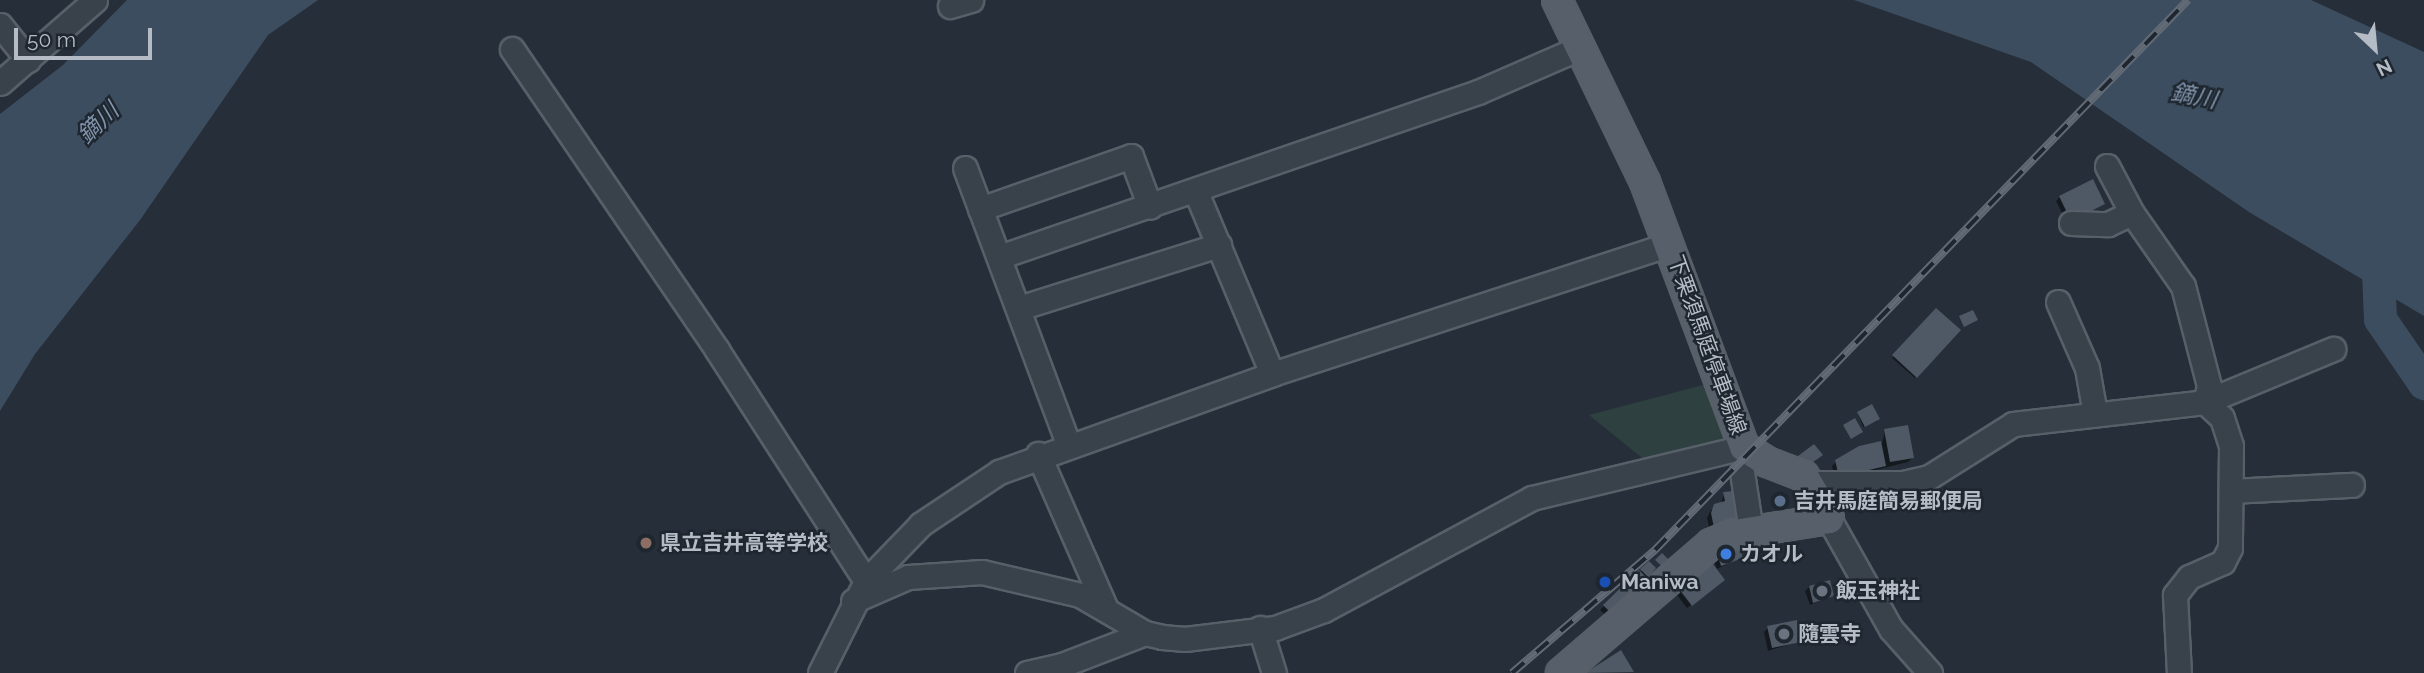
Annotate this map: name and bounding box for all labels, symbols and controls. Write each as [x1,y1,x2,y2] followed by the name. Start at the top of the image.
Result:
[18,14,156,58] scale bar
[2340,14,2410,84] north arrow
[27,27,76,52] text: 50 m
[2373,55,2396,81] text: N
[2169,78,2219,114] water label: 鏑川
[72,97,124,149] water label: 鏑川
[1663,252,1751,438] street label: 下栗須馬庭停車場線
[1794,488,1983,514] place label: 吉井馬庭簡易郵便局
[1772,493,1788,509] marker: 吉井馬庭簡易郵便局
[660,530,828,556] place label: 県立吉井高等学校
[638,535,654,551] marker: 県立吉井高等学校
[1740,541,1803,567] place label: カオル
[1718,546,1734,562] marker: カオル
[1621,569,1699,595] place label: Maniwa
[1595,572,1615,592] marker: Maniwa
[1836,578,1920,604] place label: 飯玉神社
[1814,583,1830,599] marker: 飯玉神社
[1798,621,1861,647] place label: 隨雲寺
[1776,626,1792,642] marker: 隨雲寺

